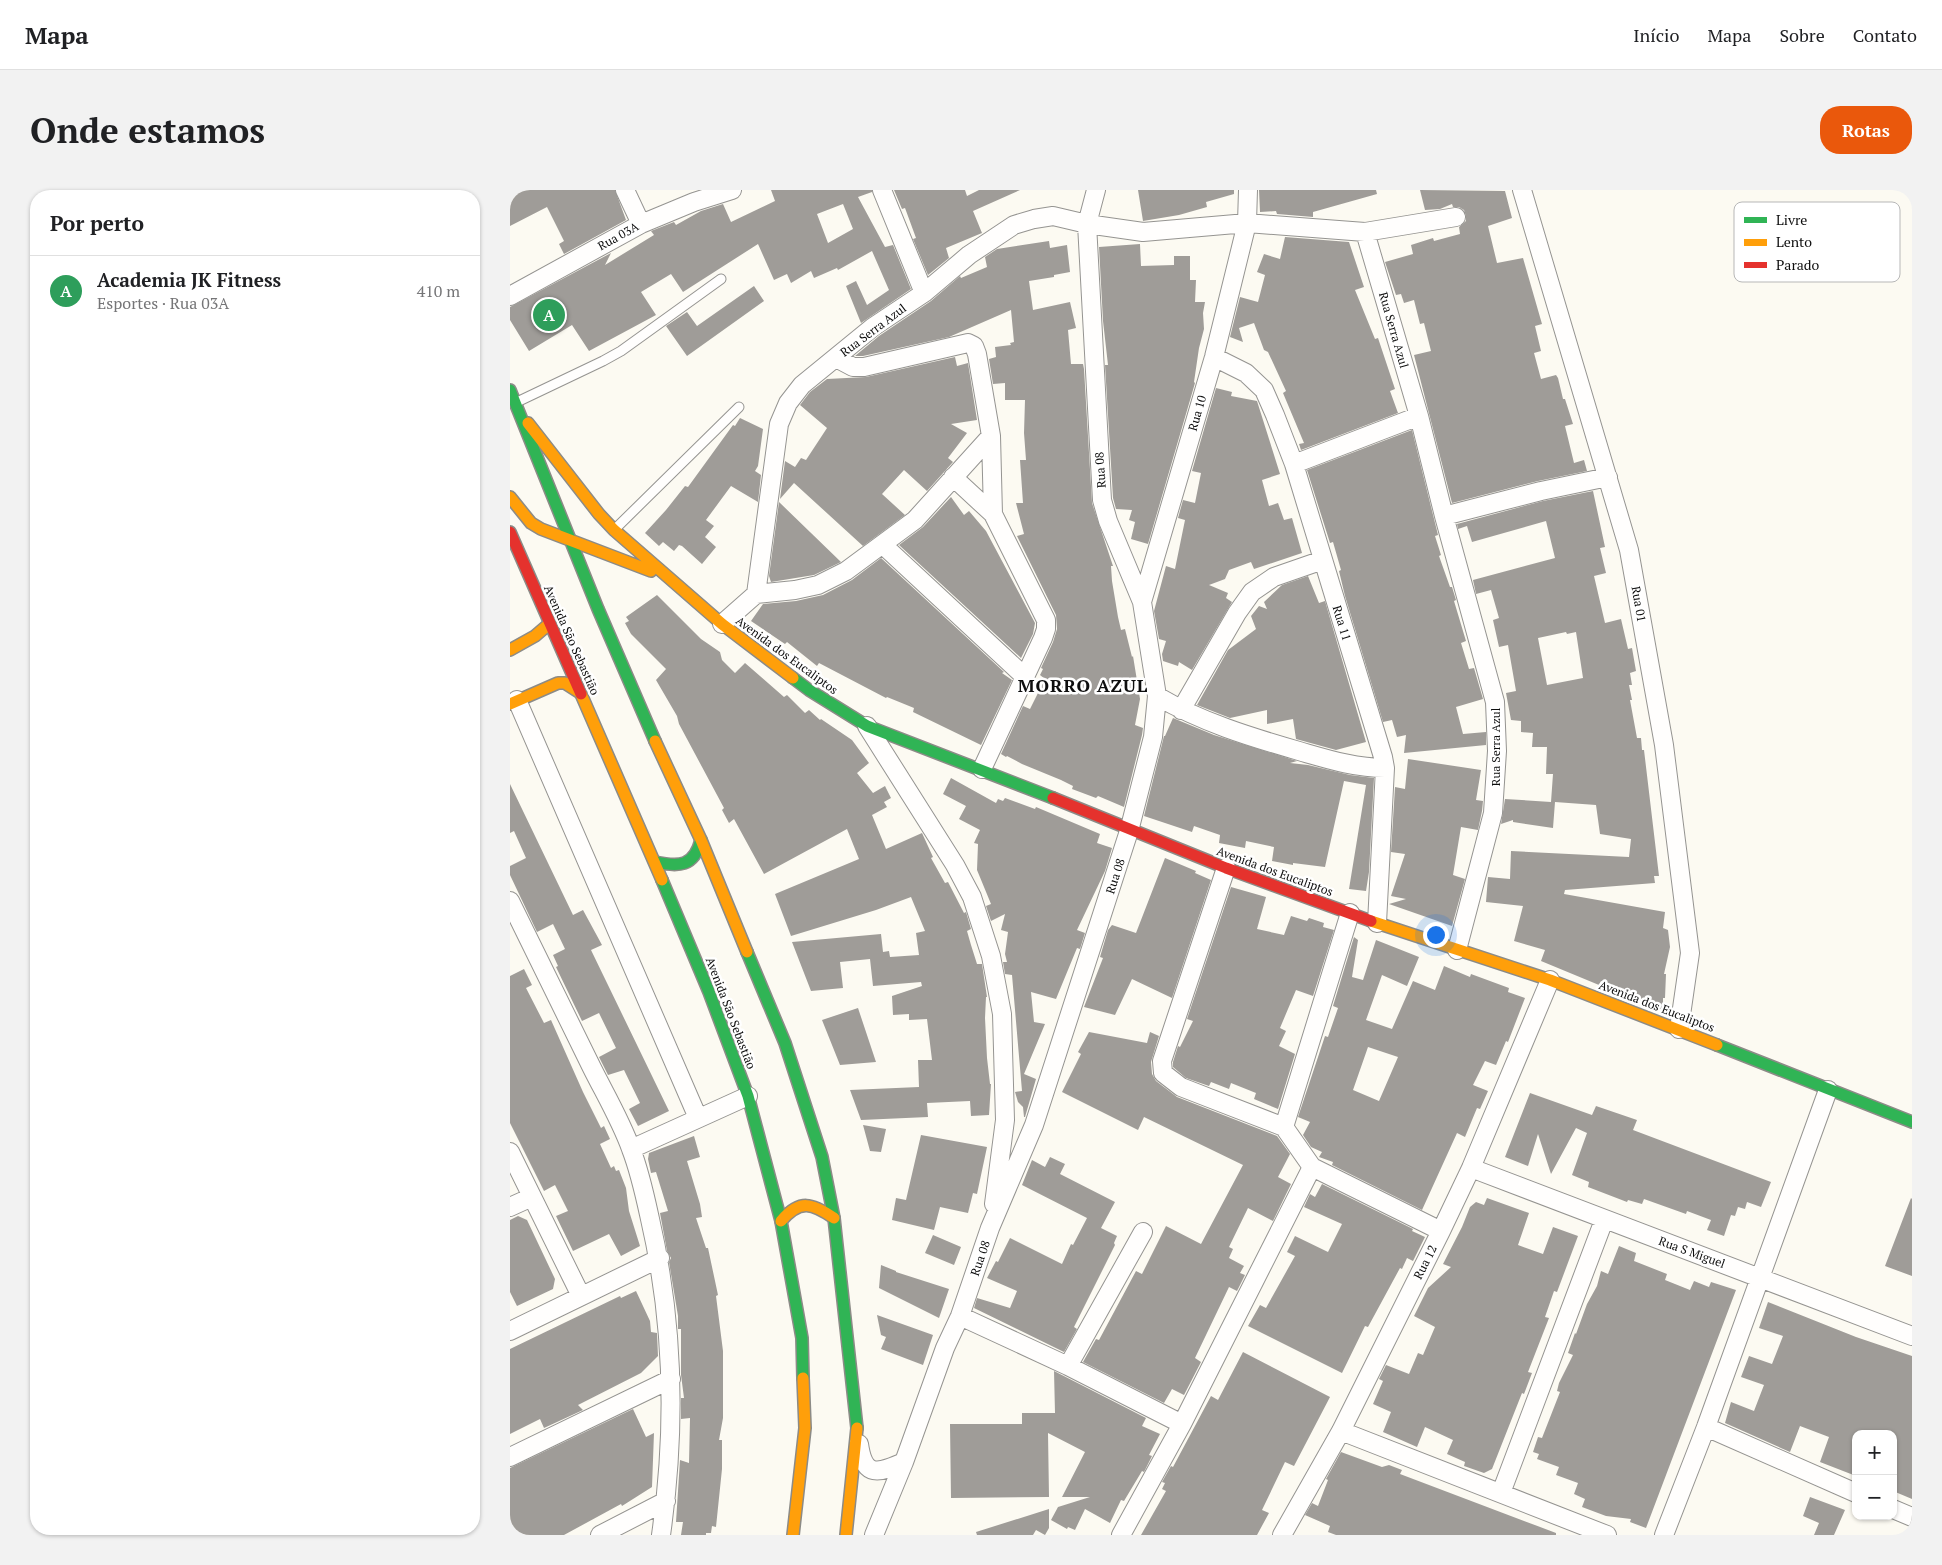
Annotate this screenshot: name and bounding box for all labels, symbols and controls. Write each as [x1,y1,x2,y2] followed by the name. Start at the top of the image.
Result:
[25,19,89,51] text: Mapa
[1633,23,1679,47] text: Início
[1707,23,1751,47] text: Mapa
[1779,23,1825,47] text: Sobre
[1853,23,1917,47] text: Contato
[1820,106,1912,154] button: Rotas
[30,107,265,153] text: Onde estamos
[1734,202,1900,282] legend
[50,209,144,237] text: Por perto
[1776,210,1807,229] text: Livre
[595,218,642,253] street label: Rua 03A
[1776,232,1812,251] text: Lento
[1776,255,1820,274] text: Parado
[97,267,281,292] text: Academia JK Fitness
[60,280,72,302] text: A
[417,280,460,302] text: 410 m
[1376,290,1412,370] street label: Rua Serra Azul
[97,292,229,314] text: Esportes · Rua 03A
[533,296,565,334] pin: A
[837,300,909,360] street label: Rua Serra Azul
[1185,393,1209,433] street label: Rua 10
[1091,451,1109,489] street label: Rua 08
[541,583,603,698] street label: Avenida São Sebastião
[1628,585,1650,623] street label: Rua 01
[1330,603,1354,643] street label: Rua 11
[733,613,841,697] street label: Avenida dos Eucaliptos
[1018,673,1148,697] district label: MORRO AZUL
[1488,707,1503,786] street label: Rua Serra Azul
[1215,843,1335,899] street label: Avenida dos Eucaliptos
[1102,856,1128,896] street label: Rua 08
[1423,922,1449,948] your location
[703,955,759,1071] street label: Avenida São Sebastião
[1597,977,1717,1035] street label: Avenida dos Eucaliptos
[1657,1233,1728,1271] street label: Rua S Miguel
[967,1238,993,1278] street label: Rua 08
[1410,1242,1440,1282] street label: Rua 12
[1852,1430,1897,1520] map controls
[1852,1430,1897,1475] button: +
[1852,1475,1897,1520] button: −

